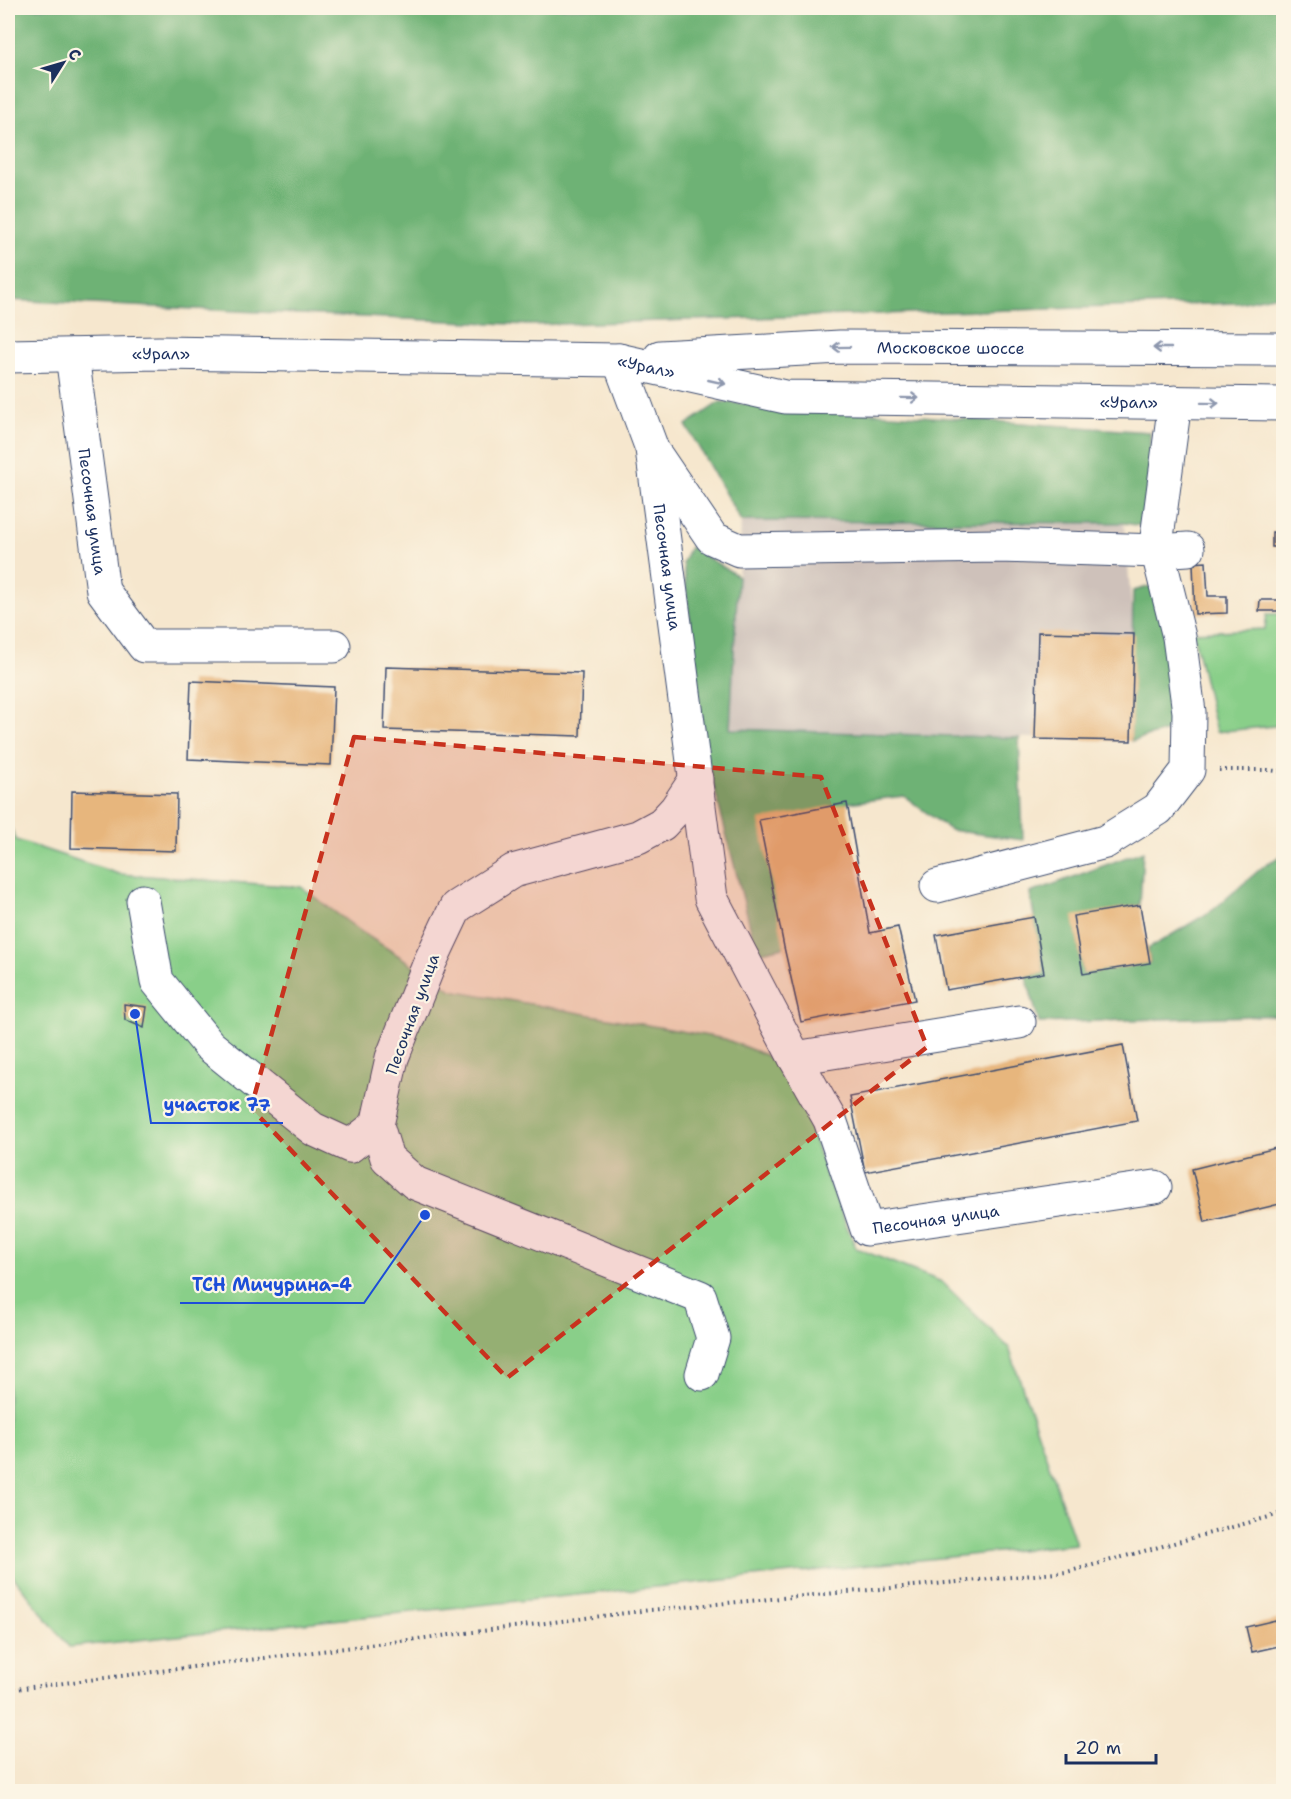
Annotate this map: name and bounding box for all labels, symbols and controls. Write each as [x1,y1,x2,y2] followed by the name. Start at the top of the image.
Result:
[33,33,93,93] north arrow
[63,44,86,65] text: С
[877,337,1025,359] street label: Московское шоссе
[832,342,852,353] one-way arrow
[1153,342,1173,354] one-way arrow
[132,343,190,365] street label: «Урал»
[616,350,677,383] street label: «Урал»
[707,376,726,388] one-way arrow
[1100,391,1158,413] street label: «Урал»
[900,393,920,404] one-way arrow
[1200,397,1220,408] one-way arrow
[73,447,111,576] street label: Песочная улица
[648,503,686,632] street label: Песочная улица
[381,951,444,1077] street label: Песочная улица
[151,1087,283,1123] callout: участок 77
[163,1093,271,1117] text: участок 77
[872,1200,1001,1239] street label: Песочная улица
[180,1267,364,1303] callout: ТСН Мичурина-4
[192,1273,352,1297] text: ТСН Мичурина-4
[1066,1727,1156,1765] scale bar
[1075,1736,1121,1760] text: 20 m

